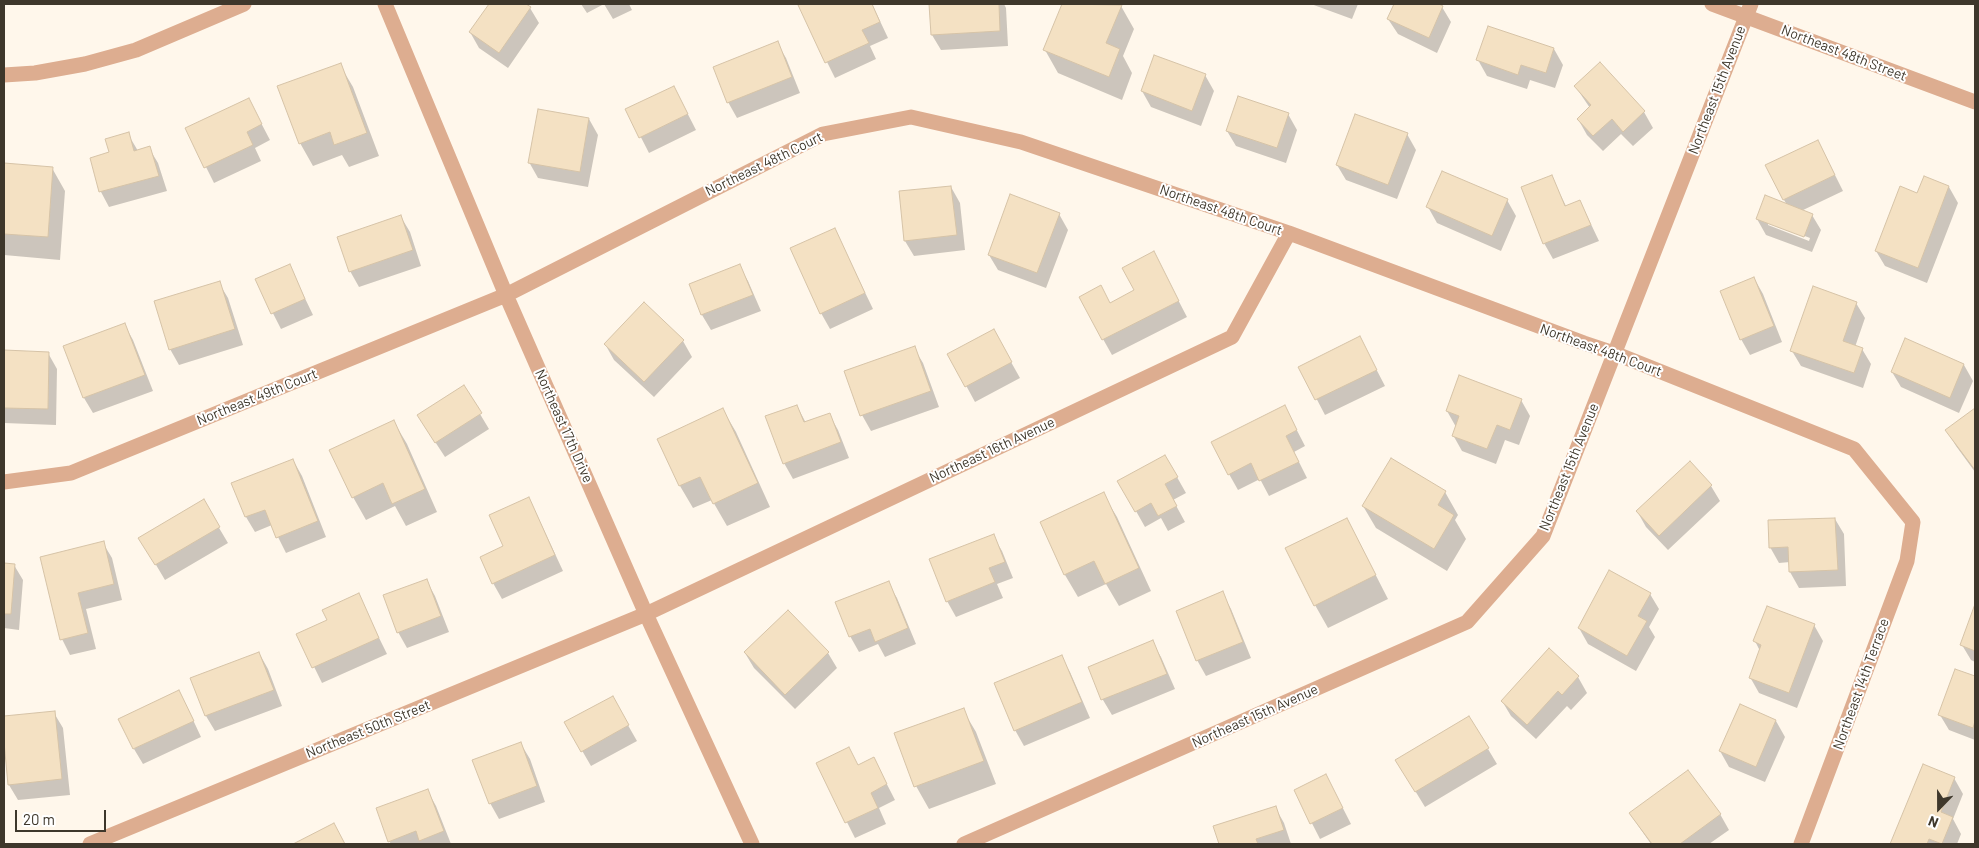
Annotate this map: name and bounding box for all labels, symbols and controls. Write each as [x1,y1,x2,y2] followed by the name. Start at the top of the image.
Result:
[1779,21,1909,85] street label: Northeast 48th Street
[1685,23,1749,157] street label: Northeast 15th Avenue
[703,128,825,200] street label: Northeast 48th Court
[1157,181,1285,239] street label: Northeast 48th Court
[1538,320,1664,380] street label: Northeast 48th Court
[194,365,320,429] street label: Northeast 49th Court
[531,367,597,485] street label: Northeast 17th Drive
[1536,401,1602,533] street label: Northeast 15th Avenue
[927,414,1057,486] street label: Northeast 16th Avenue
[1829,616,1893,752] street label: Northeast 14th Terrace
[1189,681,1321,751] street label: Northeast 15th Avenue
[303,696,433,762] street label: Northeast 50th Street
[1914,783,1964,833] north arrow
[18,800,109,832] scale bar
[23,810,55,828] text: 20 m
[1926,813,1941,832] text: N

